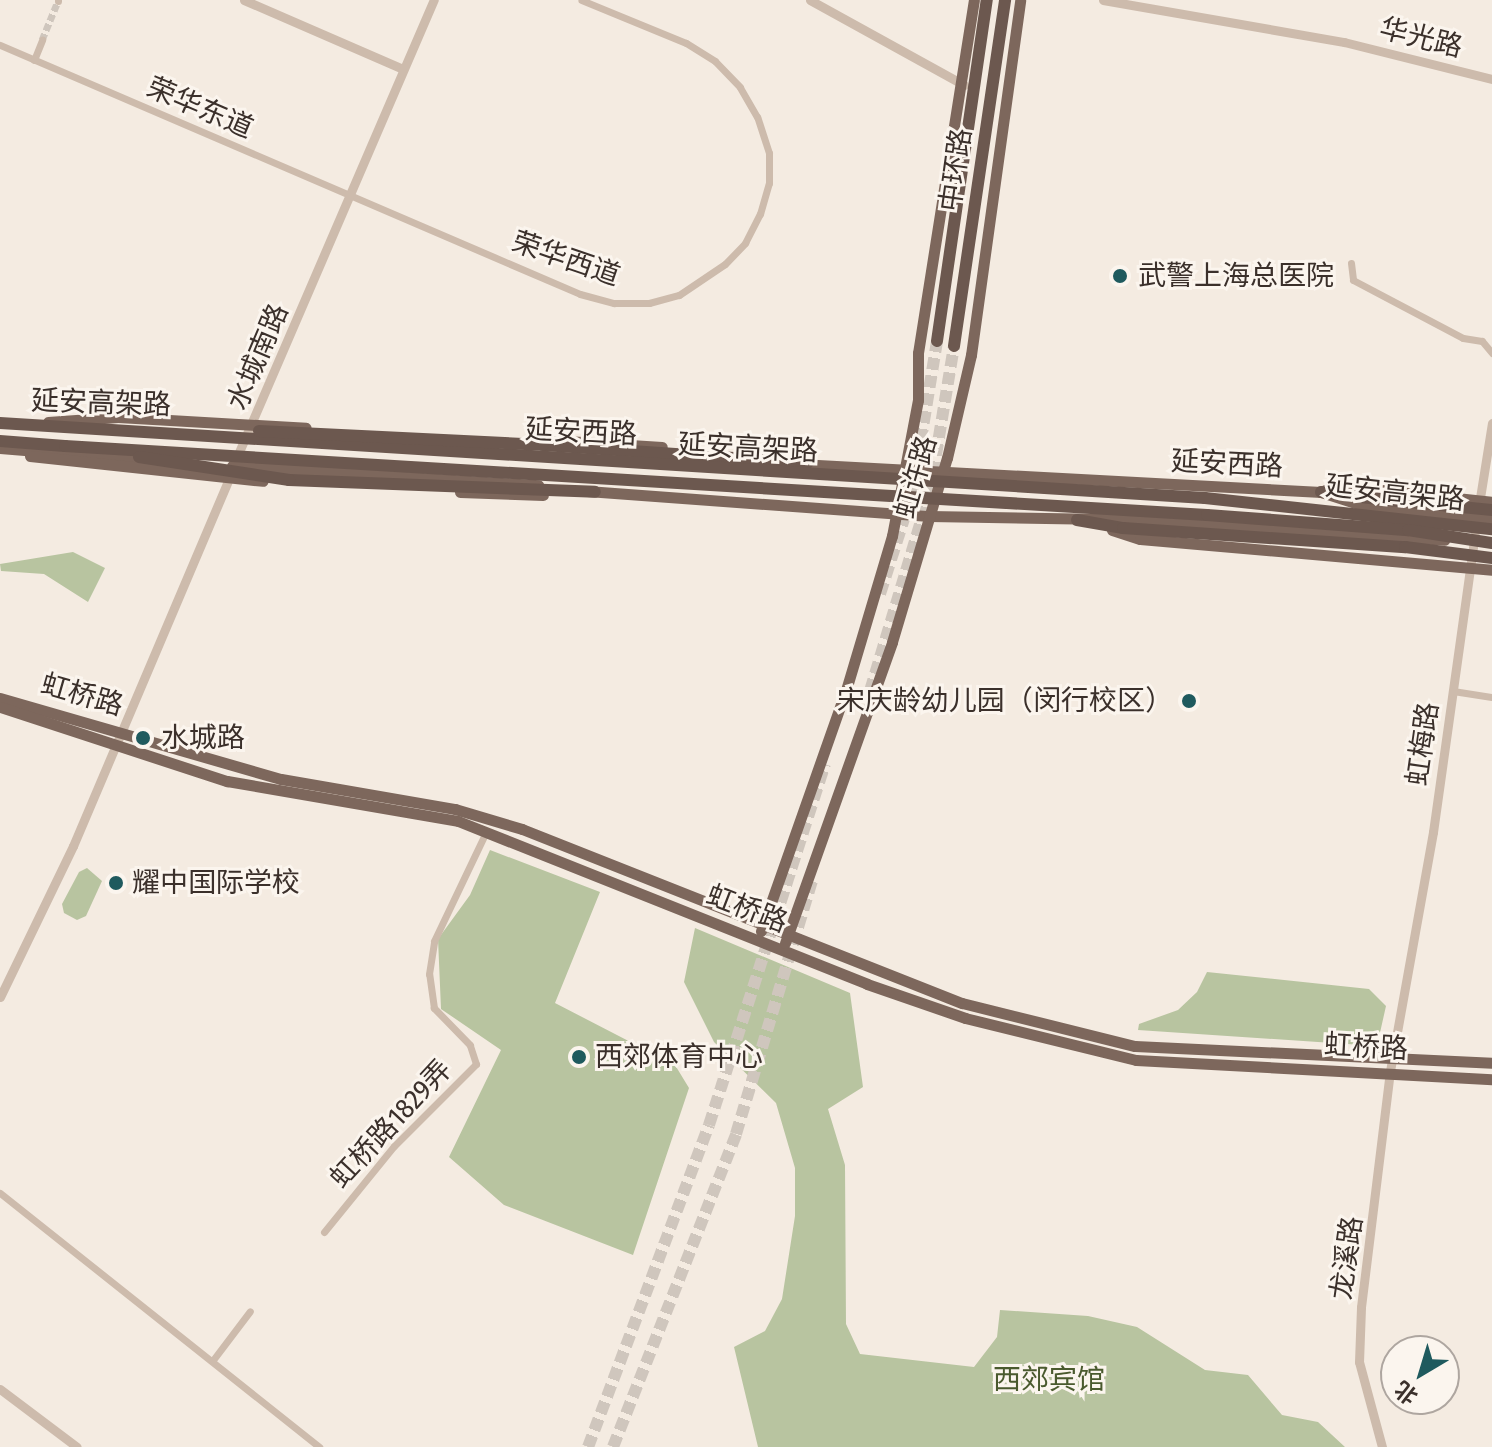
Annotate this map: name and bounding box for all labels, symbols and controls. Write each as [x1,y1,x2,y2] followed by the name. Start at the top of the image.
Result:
[1376,12,1466,64] street label: 华光路
[142,71,258,145] street label: 荣华东道
[934,126,978,214] street label: 中环路
[508,225,624,293] street label: 荣华西道
[1138,259,1334,293] place label: 武警上海总医院
[1109,265,1131,287] marker: 武警上海总医院
[221,299,295,415] street label: 水城南路
[30,384,172,422] street label: 延安高架路
[524,412,638,452] street label: 延安西路
[677,428,819,468] street label: 延安高架路
[888,432,944,522] street label: 虹许路
[1170,444,1284,484] street label: 延安西路
[1324,469,1466,517] street label: 延安高架路
[37,667,127,723] street label: 虹桥路
[837,684,1173,718] place label: 宋庆龄幼儿园（闵行校区）
[1180,692,1198,710] marker: 宋庆龄幼儿园（闵行校区）
[1401,700,1445,788] street label: 虹梅路
[161,721,245,755] place label: 水城路
[132,727,154,749] marker: 水城路
[132,866,300,900] place label: 耀中国际学校
[107,874,125,892] marker: 耀中国际学校
[702,878,792,940] street label: 虹桥路
[1323,1028,1409,1066] street label: 虹桥路
[595,1040,763,1074] place label: 西郊体育中心
[570,1048,588,1066] marker: 西郊体育中心
[323,1053,459,1195] street label: 虹桥路1829弄
[1325,1214,1369,1302] street label: 龙溪路
[1380,1335,1460,1415] north arrow
[993,1363,1105,1397] park label: 西郊宾馆
[1389,1375,1423,1410] text: 北

